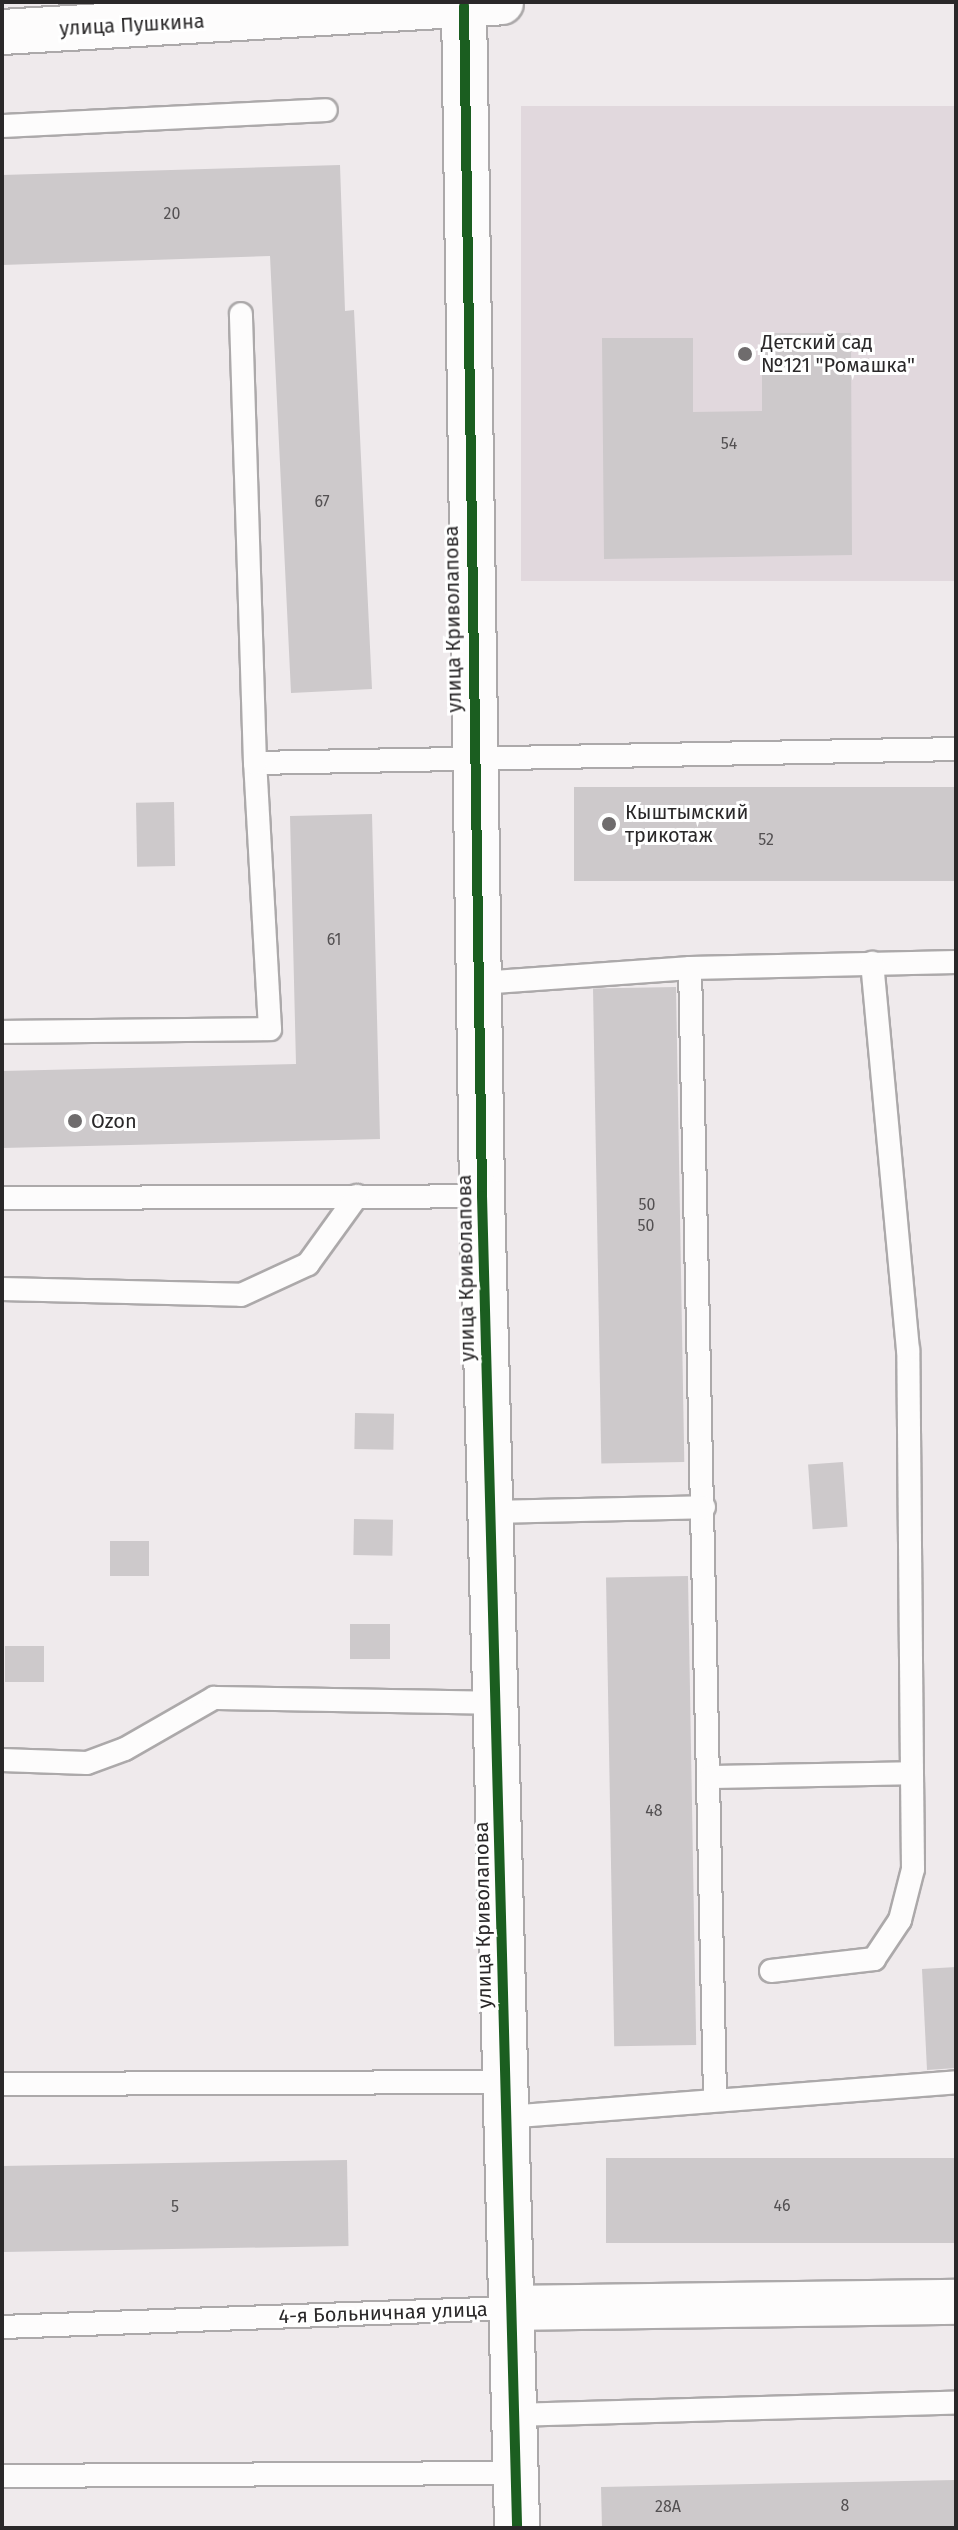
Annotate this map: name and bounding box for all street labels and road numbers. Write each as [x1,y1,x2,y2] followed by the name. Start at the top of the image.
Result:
[59,9,205,41] street label: улица Пушкина
[439,525,467,713] street label: улица Криволапова
[452,1174,480,1362] street label: улица Криволапова
[469,1821,497,2009] street label: улица Криволапова
[278,2297,488,2329] street label: 4-я Больничная улица

